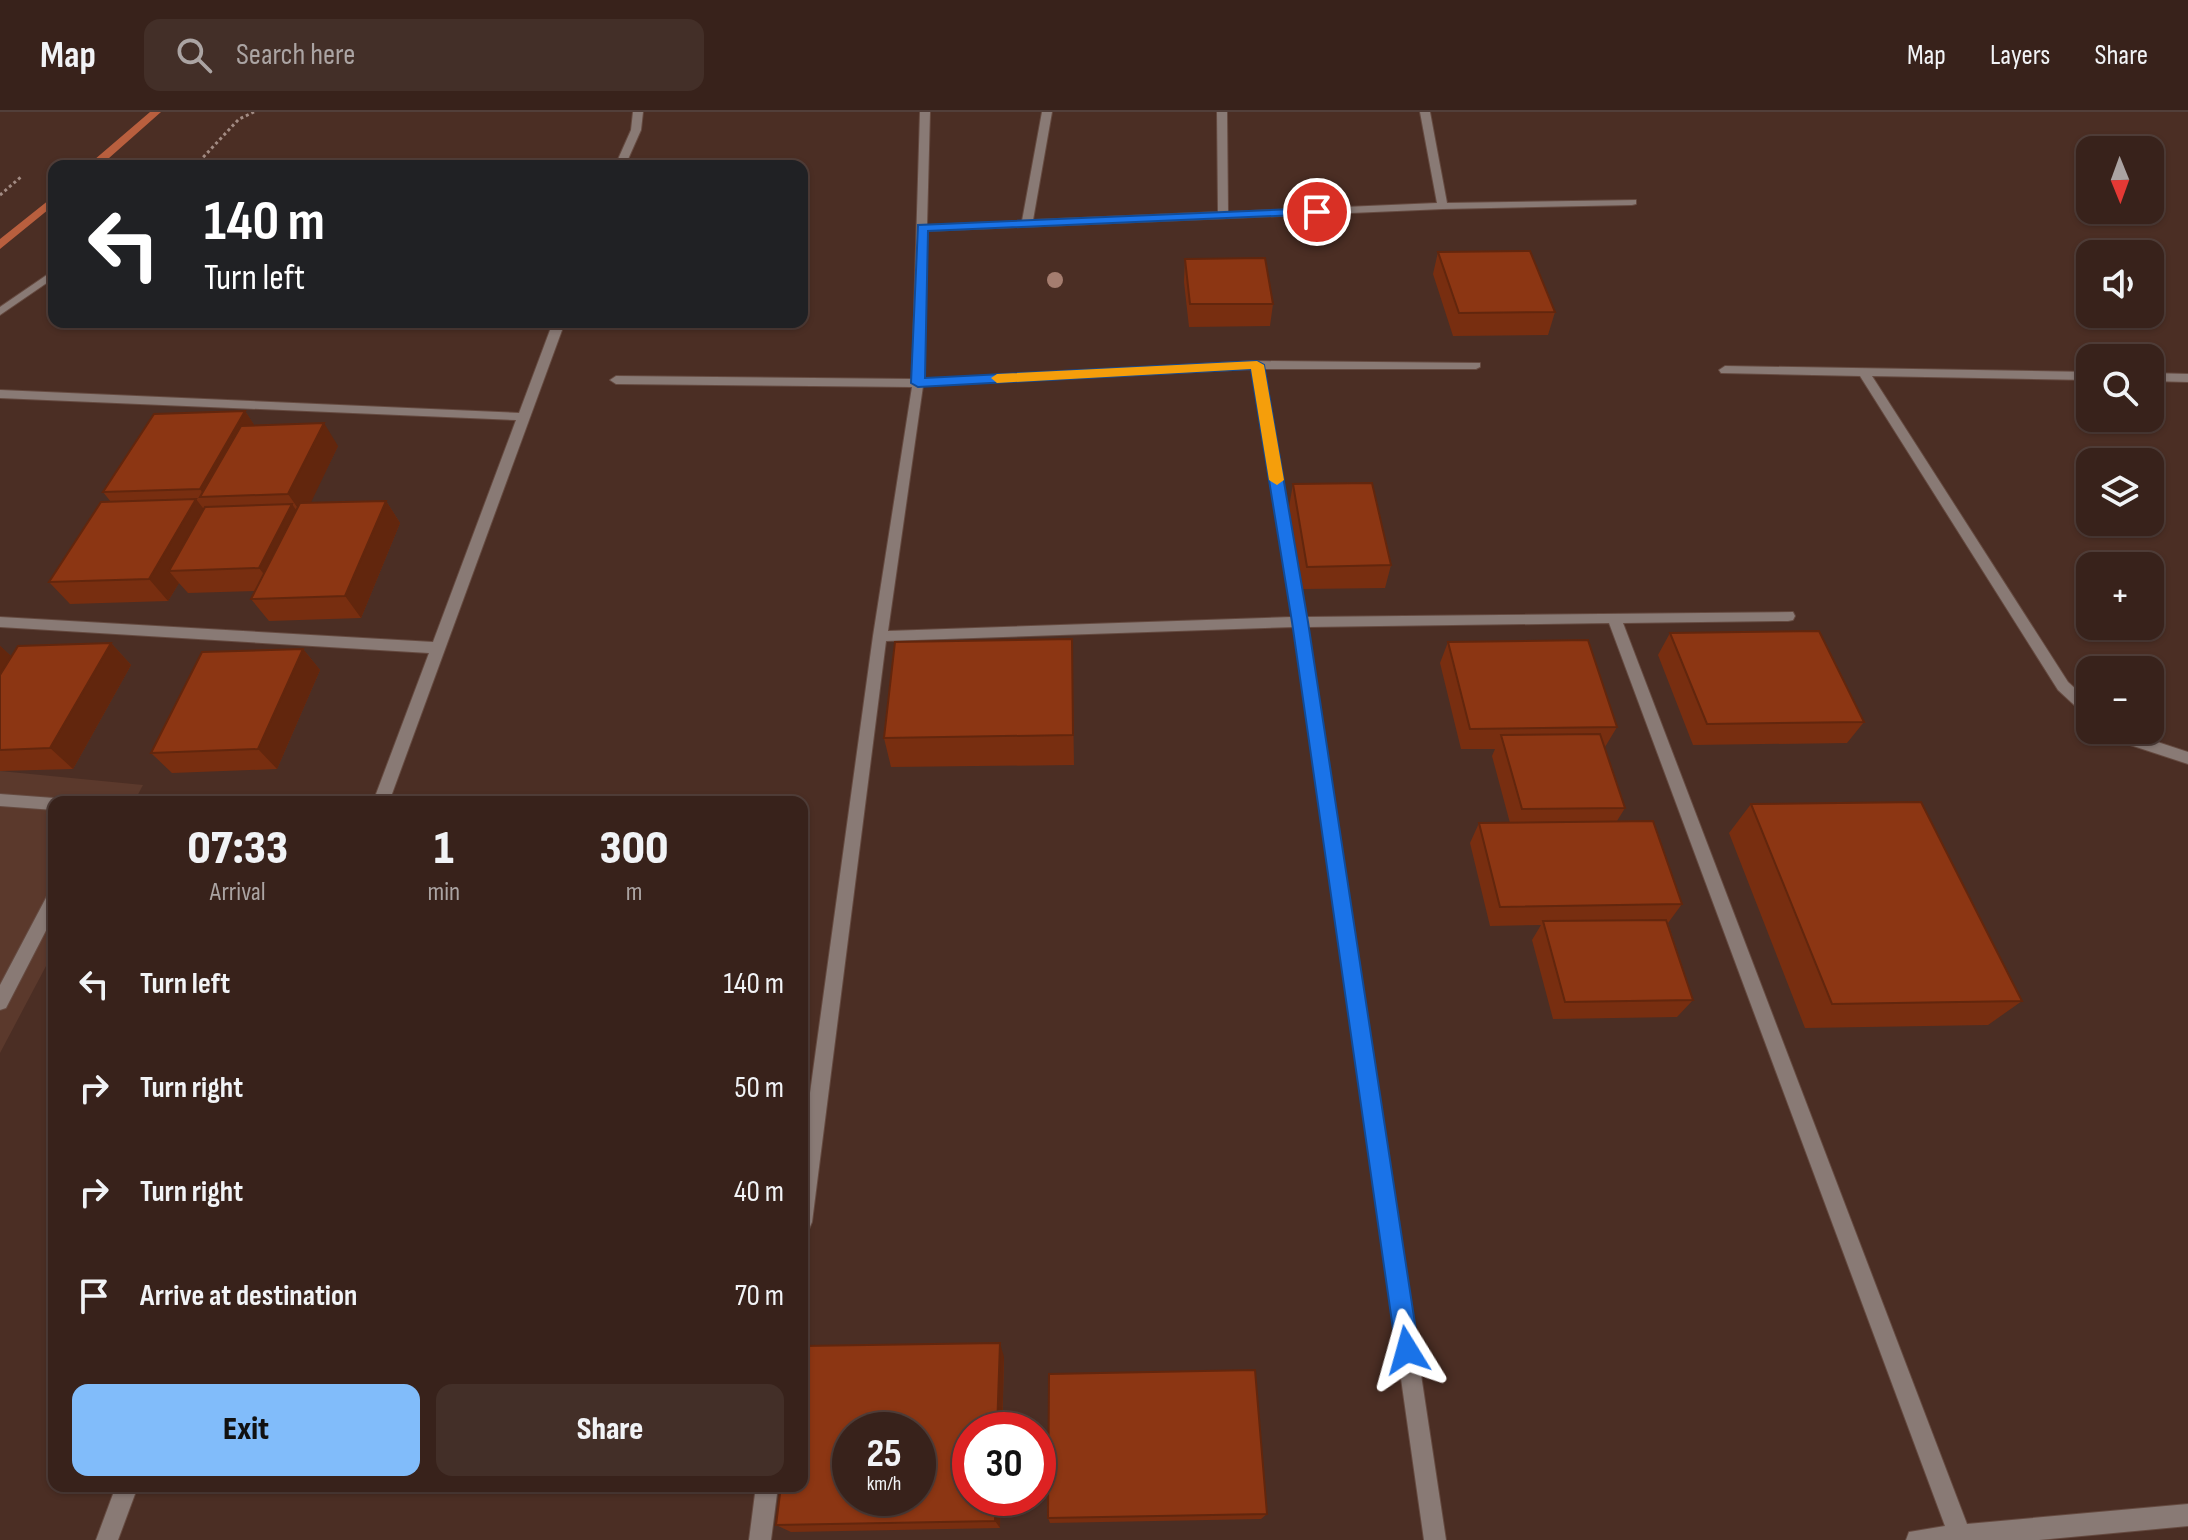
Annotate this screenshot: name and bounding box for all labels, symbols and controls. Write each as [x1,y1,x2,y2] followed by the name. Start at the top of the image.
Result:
[144,19,704,91] search box
[40,33,96,78] text: Map
[172,33,216,77] icon: search
[236,37,355,73] text: Search here
[1907,39,1946,72] text: Map
[1990,39,2050,72] text: Layers
[2094,39,2148,72] text: Share
[2076,136,2164,224] north arrow
[2076,136,2164,744] map controls
[1283,178,1351,246] pin
[204,189,325,256] text: 140 m
[1295,190,1339,234] icon: arrive
[72,192,176,296] icon: left
[2076,240,2164,328] button: sound
[204,257,305,300] text: Turn left
[2076,344,2164,432] button: search
[2076,448,2164,536] button: layers
[2076,552,2164,640] button: +
[2076,656,2164,744] button: −
[187,820,288,877] text: 07:33
[434,820,454,877] text: 1
[599,820,669,877] text: 300
[210,877,266,908] text: Arrival
[427,877,460,908] text: min
[626,877,642,908] text: m
[72,962,116,1006] icon: left
[140,966,230,1002] text: Turn left
[724,966,784,1002] text: 140 m
[72,1066,116,1110] icon: right
[140,1070,243,1106] text: Turn right
[735,1070,784,1106] text: 50 m
[72,1170,116,1214] icon: right
[140,1174,243,1210] text: Turn right
[734,1174,784,1210] text: 40 m
[72,1274,116,1318] icon: arrive
[140,1278,357,1314] text: Arrive at destination
[735,1278,784,1314] text: 70 m
[1365,1308,1449,1392] position arrow
[72,1384,420,1476] button: Exit
[436,1384,784,1476] button: Share
[952,1412,1056,1516] speed limit sign: 30
[866,1430,902,1478] text: 25
[867,1472,901,1496] text: km/h

